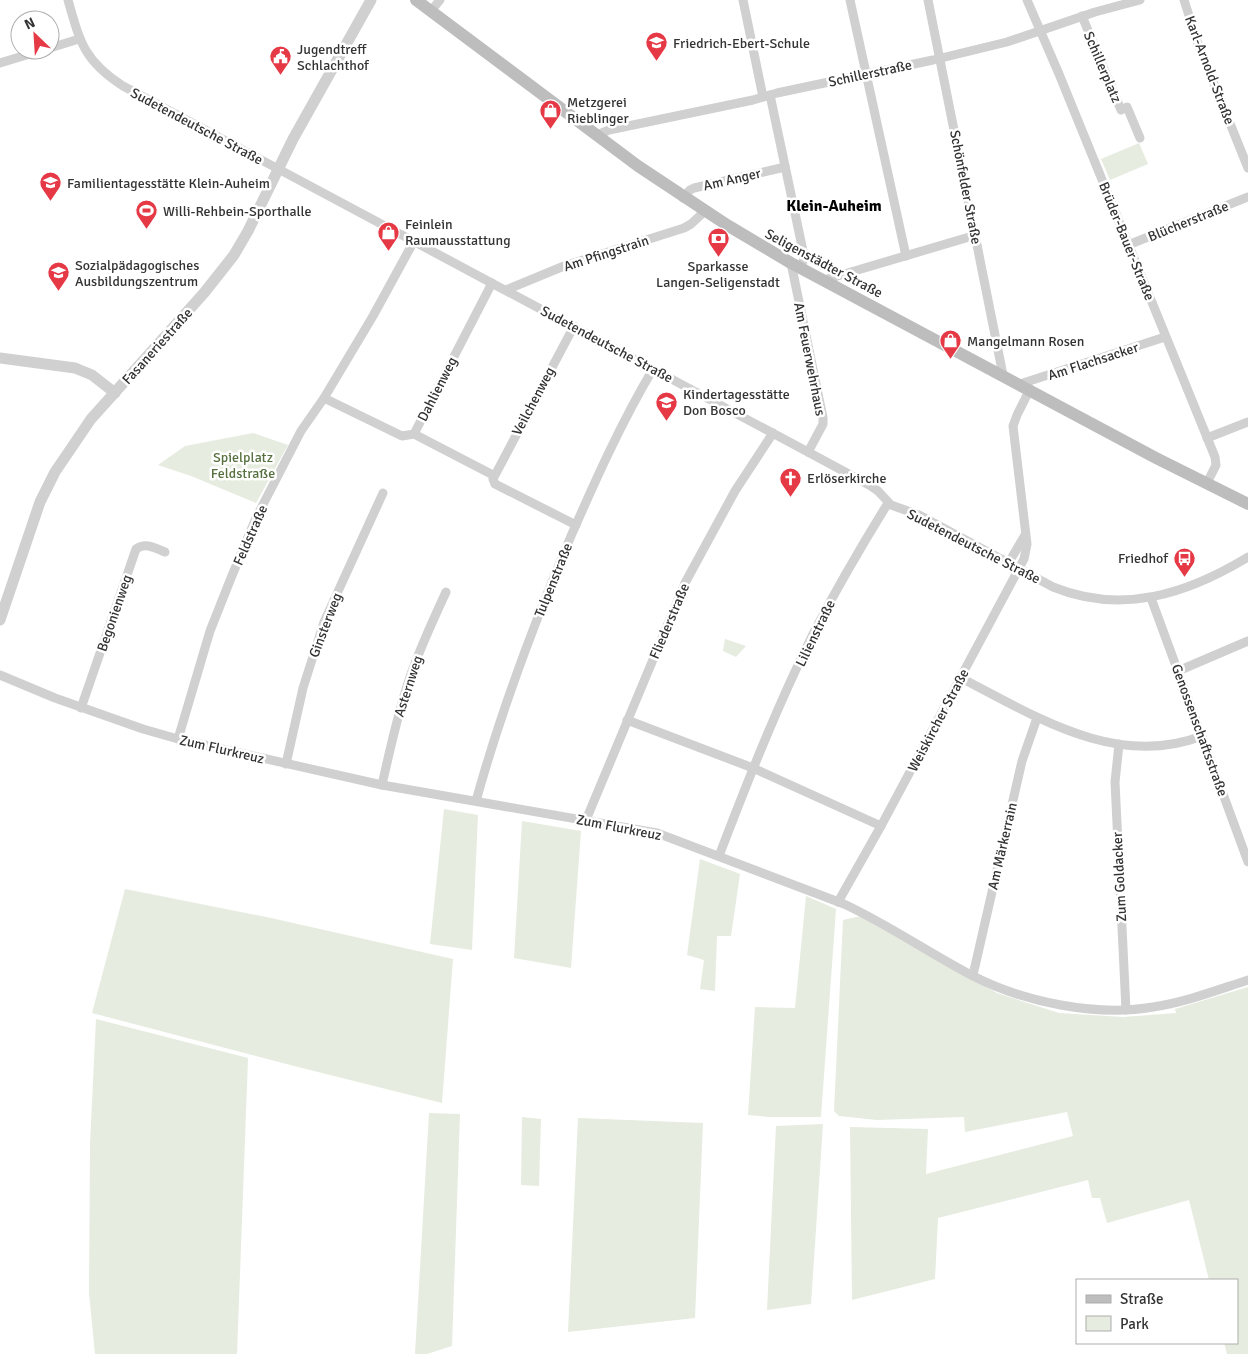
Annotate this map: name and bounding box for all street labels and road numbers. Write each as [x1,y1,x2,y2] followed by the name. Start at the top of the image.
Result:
[1181,13,1238,127] street label: Karl-Arnold-Straße
[1080,29,1125,105] street label: Schillerplatz
[827,56,913,91] street label: Schillerstraße
[128,84,266,169] street label: Sudetendeutsche Straße
[946,129,985,246] street label: Schönfelder Straße
[702,164,763,194] street label: Am Anger
[1095,179,1158,303] street label: Brüder-Bauer-Straße
[1145,198,1231,245] street label: Blücherstraße
[762,225,885,302] street label: Seligenstädter Straße
[561,232,651,275] street label: Am Pfingstrain
[790,301,829,417] street label: Am Feuerwehrhaus
[538,302,676,387] street label: Sudetendeutsche Straße
[119,305,196,388] street label: Fasaneriestraße
[1046,339,1141,384] street label: Am Flachsacker
[414,354,461,424] street label: Dahlienweg
[508,364,559,438] street label: Veilchenweg
[230,502,271,568] street label: Feldstraße
[904,505,1043,587] street label: Sudetendeutsche Straße
[531,541,576,620] street label: Tulpenstraße
[93,572,136,654] street label: Begonienweg
[646,581,693,662] street label: Fliederstraße
[305,590,346,660] street label: Ginsterweg
[792,597,839,669] street label: Lilienstraße
[391,653,426,719] street label: Asternweg
[1168,662,1231,799] street label: Genossenschaftsstraße
[904,666,973,775] street label: Weiskircher Straße
[178,732,266,767] street label: Zum Flurkreuz
[984,801,1021,891] street label: Am Märkerrain
[575,811,663,844] street label: Zum Flurkreuz
[1109,831,1130,922] street label: Zum Goldacker

